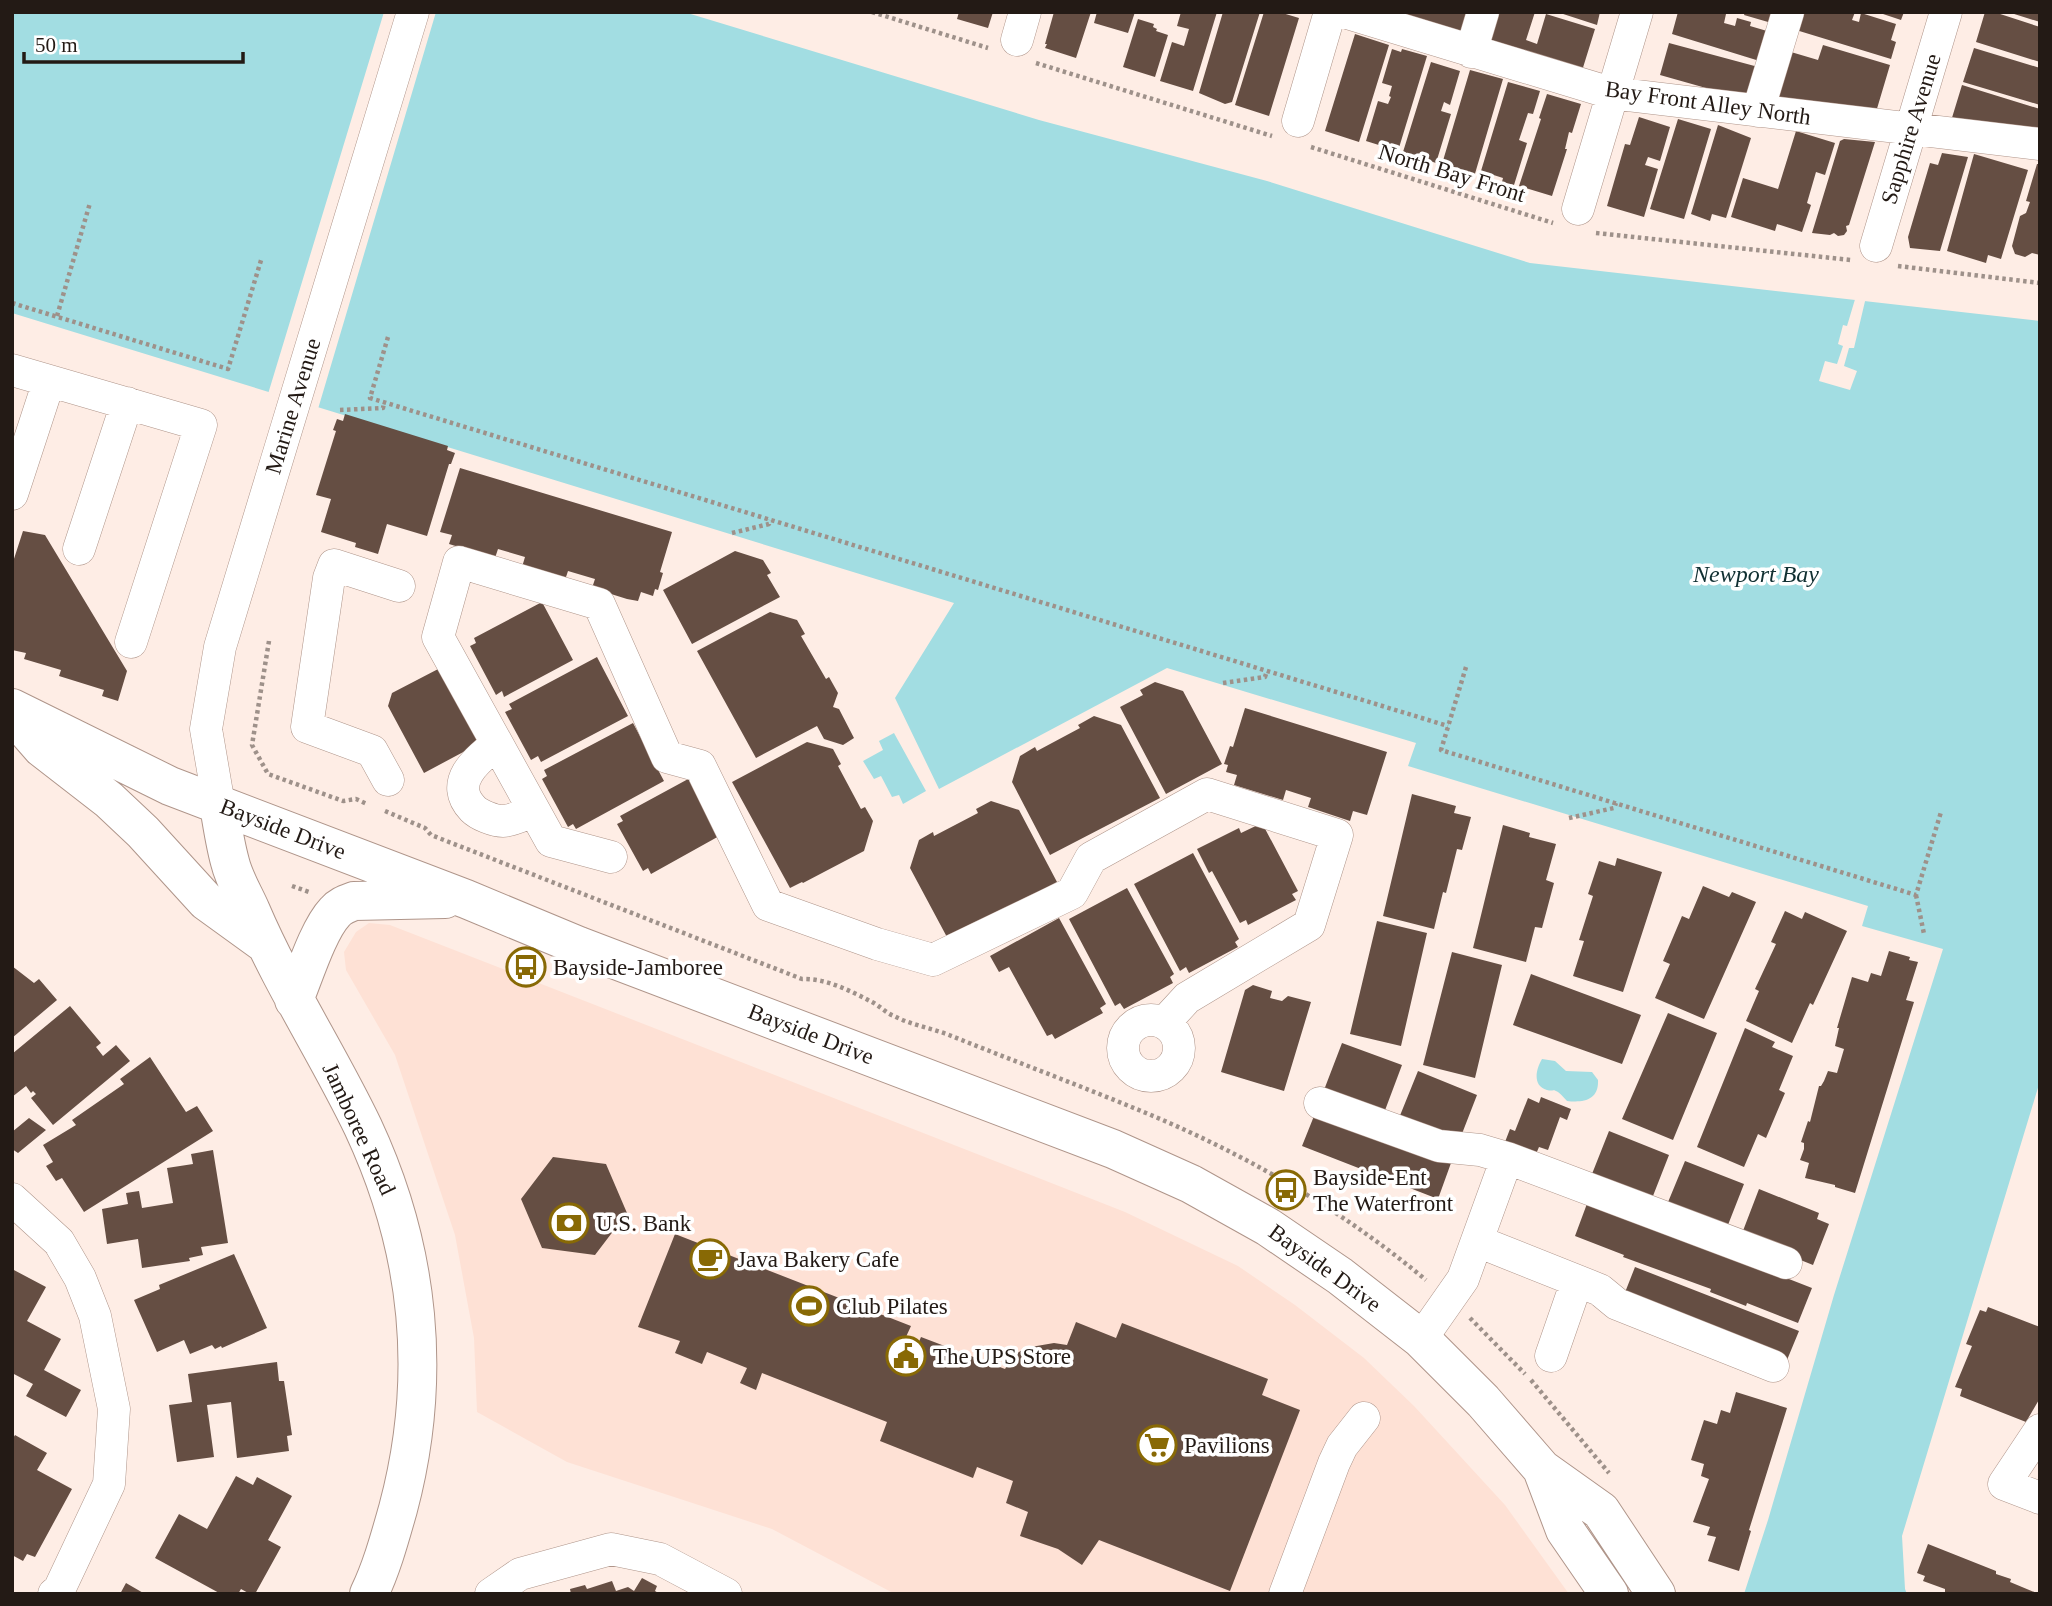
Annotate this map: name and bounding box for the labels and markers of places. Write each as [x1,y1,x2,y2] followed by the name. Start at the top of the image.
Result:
[505,946,547,988] bus stop icon: Bayside-Jamboree
[553,955,723,980] place label: Bayside-Jamboree
[1313,1165,1454,1216] place label: Bayside-Ent The Waterfront
[1265,1169,1307,1211] bus stop icon: Bayside-Ent The Waterfront
[548,1202,590,1244] bank icon: U.S. Bank
[596,1211,692,1236] place label: U.S. Bank
[689,1238,731,1280] cafe icon: Java Bakery Cafe
[737,1247,899,1272] place label: Java Bakery Cafe
[788,1285,830,1327] sports icon: Club Pilates
[836,1294,948,1319] place label: Club Pilates
[885,1335,927,1377] public building icon: The UPS Store
[933,1344,1071,1369] place label: The UPS Store
[1136,1424,1178,1466] supermarket icon: Pavilions
[1184,1433,1270,1458] place label: Pavilions

